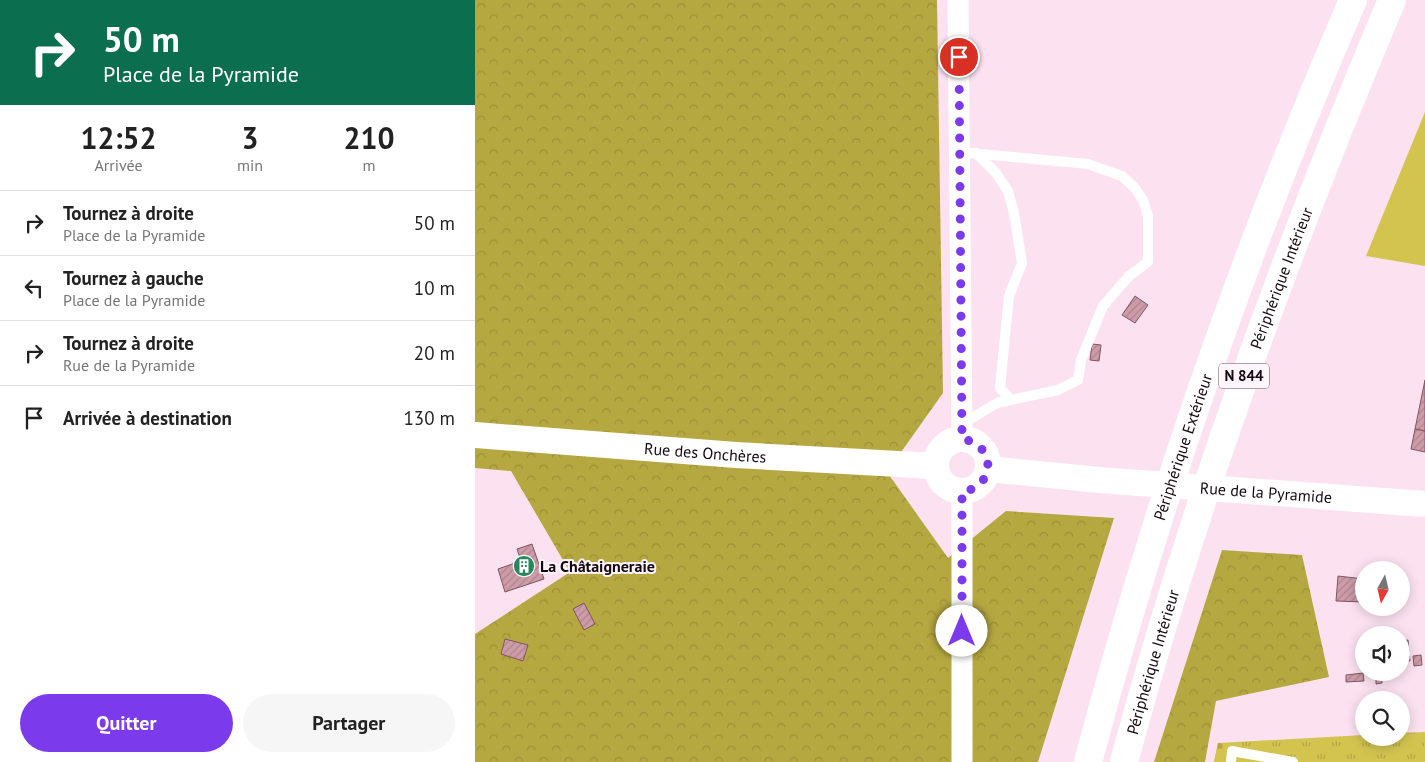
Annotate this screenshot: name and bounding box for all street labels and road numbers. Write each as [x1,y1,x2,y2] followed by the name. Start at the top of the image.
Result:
[1245,204,1317,352] street label: Périphérique Intérieur
[1219,364,1269,388] road number: N 844
[1149,370,1217,523] street label: Périphérique Extérieur
[644,438,767,467] street label: Rue des Onchères
[1199,477,1333,507] street label: Rue de la Pyramide
[1122,587,1183,737] street label: Périphérique Intérieur

